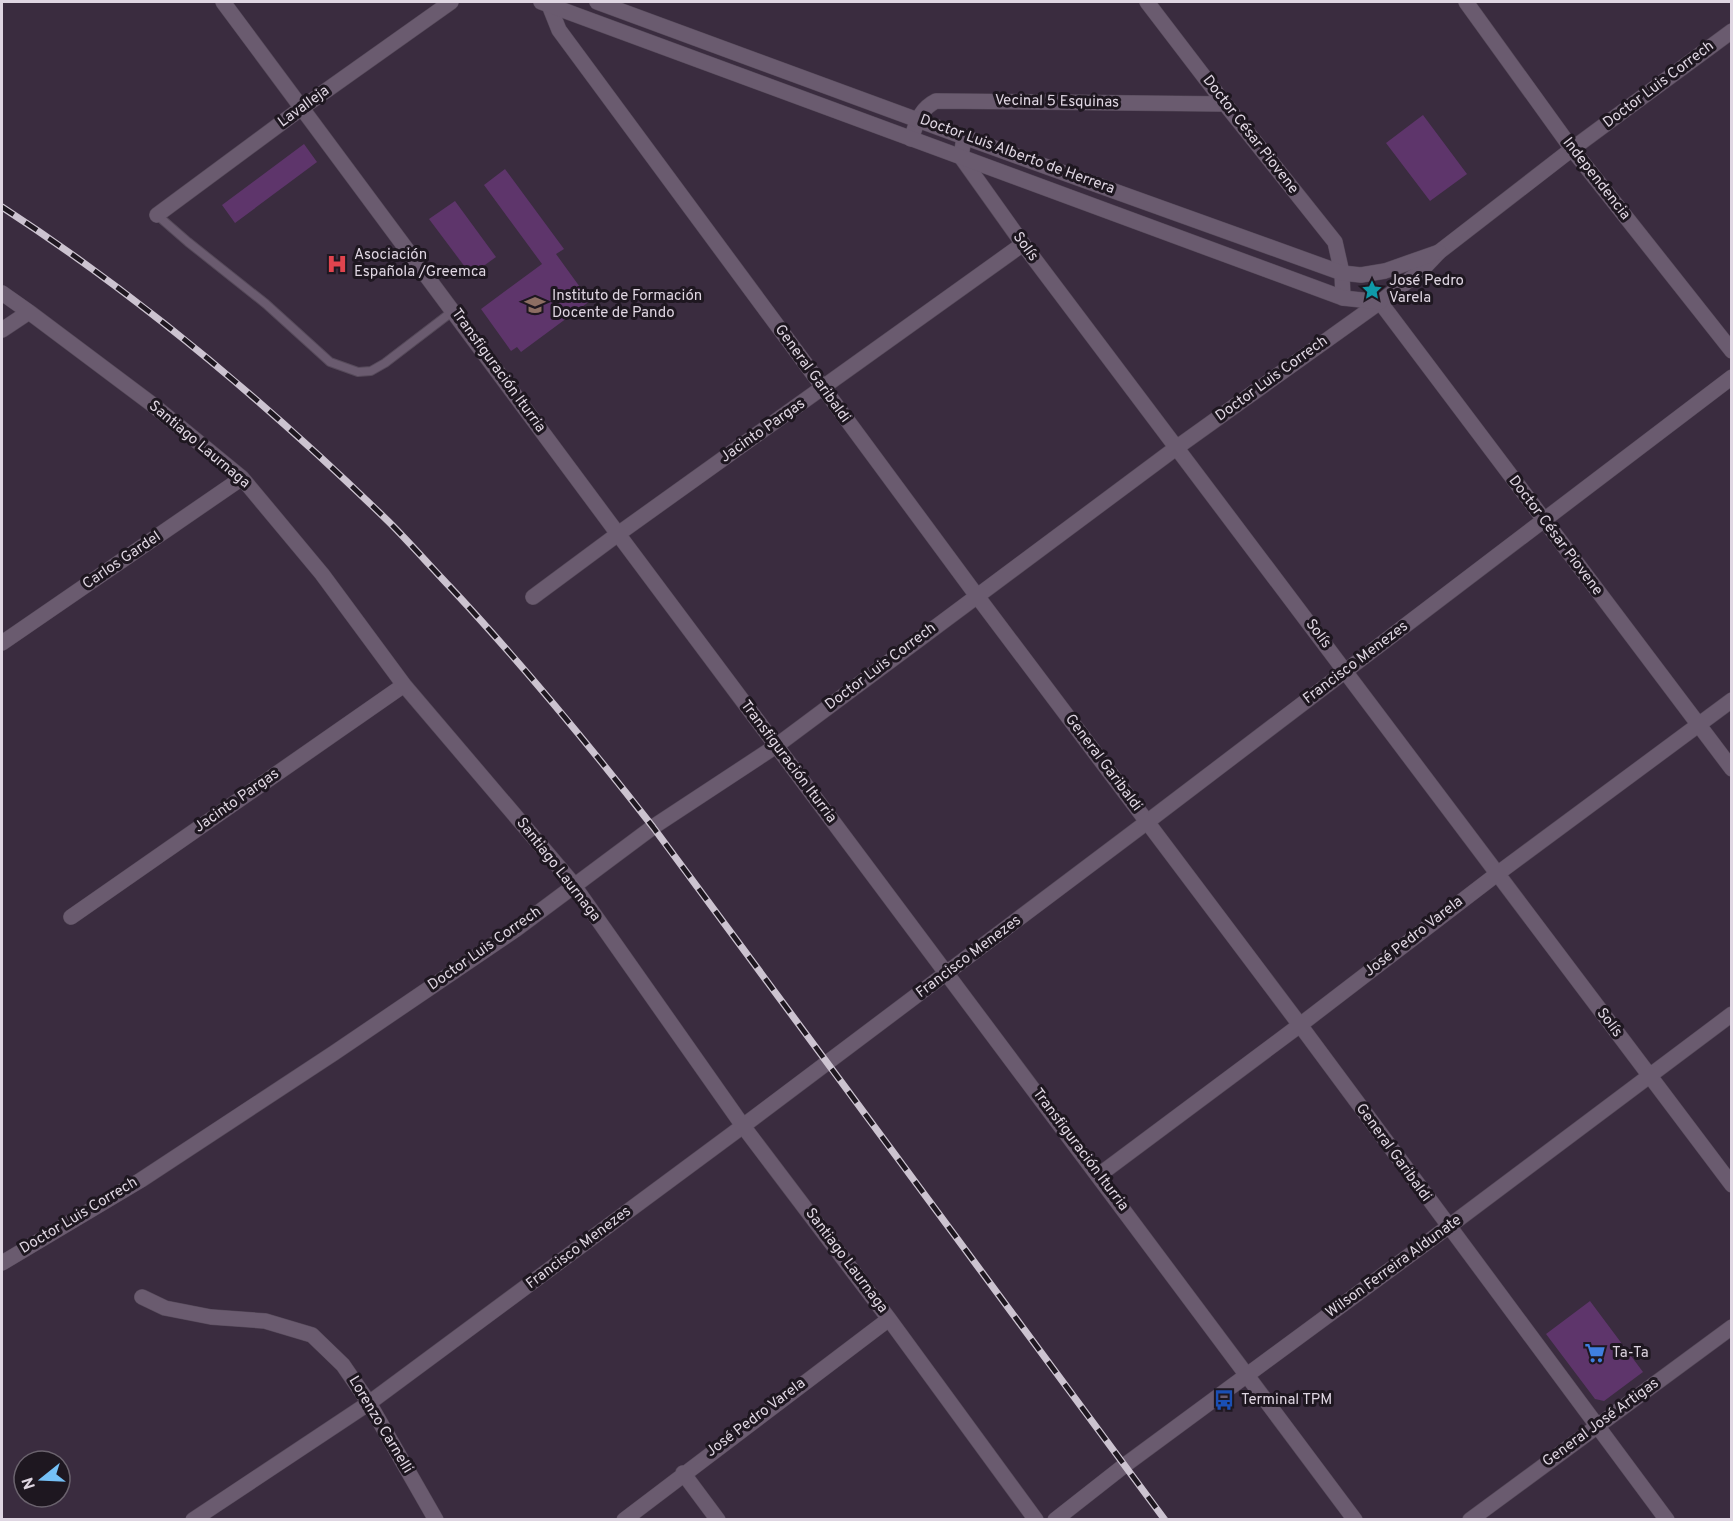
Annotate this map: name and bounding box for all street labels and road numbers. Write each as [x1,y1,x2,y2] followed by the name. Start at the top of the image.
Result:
[1600,37,1718,133] street label: Doctor Luis Correch
[1198,72,1302,198] street label: Doctor César Piovene
[274,82,334,132] street label: Lavalleja
[995,91,1119,113] street label: Vecinal 5 Esquinas
[917,111,1117,199] street label: Doctor Luis Alberto de Herrera
[1558,134,1634,224] street label: Independencia
[1008,229,1042,265] street label: Solís
[447,305,549,437] street label: Transfiguración Iturria
[770,321,854,427] street label: General Garibaldi
[1212,332,1332,426] street label: Doctor Luis Correch
[717,395,809,467] street label: Jacinto Pargas
[144,397,254,493] street label: Santiago Laurnaga
[1504,472,1606,600] street label: Doctor César Piovene
[79,528,165,594] street label: Carlos Gardel
[1301,616,1335,652] street label: Solís
[1300,617,1412,709] street label: Francisco Menezes
[822,619,940,715] street label: Doctor Luis Correch
[736,697,840,827] street label: Transfiguración Iturria
[1060,711,1146,815] street label: General Garibaldi
[191,765,283,837] street label: Jacinto Pargas
[512,814,604,926] street label: Santiago Laurnaga
[1361,893,1467,981] street label: José Pedro Varela
[425,903,545,995] street label: Doctor Luis Correch
[913,911,1025,1003] street label: Francisco Menezes
[1592,1005,1626,1041] street label: Solís
[1028,1085,1132,1215] street label: Transfiguración Iturria
[1351,1100,1435,1206] street label: General Garibaldi
[17,1173,141,1259] street label: Doctor Luis Correch
[523,1202,635,1294] street label: Francisco Menezes
[800,1205,892,1317] street label: Santiago Laurnaga
[1322,1211,1466,1323] street label: Wilson Ferreira Aldunate
[344,1373,416,1477] street label: Lorenzo Carnelli
[702,1374,810,1462] street label: José Pedro Varela
[1539,1374,1663,1472] street label: General José Artigas

